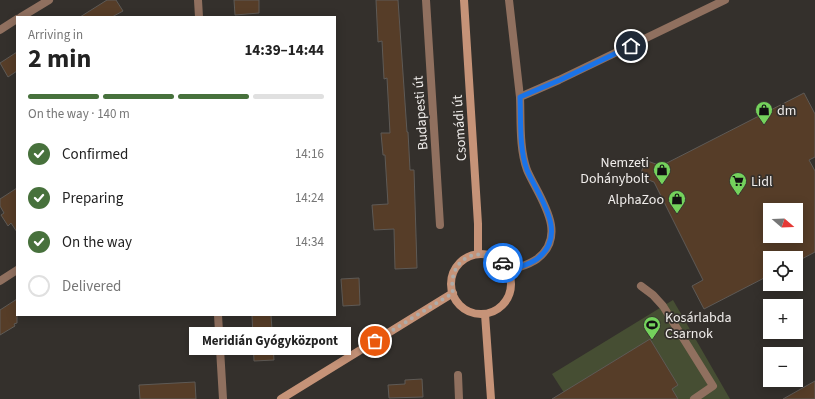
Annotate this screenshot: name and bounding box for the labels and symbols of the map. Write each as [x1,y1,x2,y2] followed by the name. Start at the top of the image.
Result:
[614,29,648,63] pin
[408,75,434,151] street label: Budapesti út
[448,94,472,162] street label: Csomádi út
[754,100,774,125] shop icon: dm
[777,101,796,121] place label: dm
[580,153,649,189] place label: Nemzeti Dohánybolt
[652,160,672,185] shop icon: Nemzeti Dohánybolt
[728,171,748,196] supermarket icon: Lidl
[751,172,773,192] place label: Lidl
[667,189,687,214] shop icon: AlphaZoo
[608,190,664,210] place label: AlphaZoo
[763,203,803,243] north arrow
[483,243,523,283] courier
[665,308,732,344] place label: Kosárlabda Csarnok
[642,315,662,340] sports icon: Kosárlabda Csarnok
[358,324,392,358] pin
[189,327,351,355] callout: Meridián Gyógyközpont

